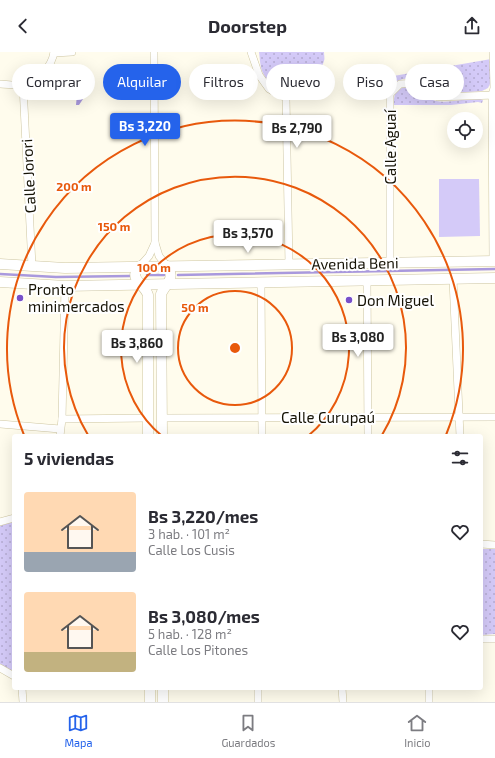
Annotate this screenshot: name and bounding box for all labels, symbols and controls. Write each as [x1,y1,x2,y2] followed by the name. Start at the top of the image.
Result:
[12,15,34,37] icon: back
[208,15,287,37] text: Doorstep
[461,15,483,37] icon: share
[12,64,95,100] chip: Comprar
[103,64,181,100] chip: Alquilar
[189,64,258,100] chip: Filtros
[266,64,335,100] chip: Nuevo
[343,64,397,100] chip: Piso
[405,64,464,100] chip: Casa
[381,108,399,184] street label: Calle Aguaí
[447,112,483,148] map controls
[447,112,483,148] button: locate
[104,113,186,147] pin: Bs 3,220
[256,115,338,149] pin: Bs 2,790
[119,118,171,134] text: Bs 3,220
[271,120,323,136] text: Bs 2,790
[17,138,39,214] street label: Calle Jorori
[56,179,92,193] text: 200 m
[98,219,130,233] text: 150 m
[207,220,289,254] pin: Bs 3,570
[223,225,273,241] text: Bs 3,570
[311,253,399,273] street label: Avenida Beni
[137,260,171,274] text: 100 m
[28,280,125,315] place label: Pronto minimercados
[357,291,434,309] place label: Don Miguel
[15,293,25,303] marker: Pronto minimercados
[344,295,354,305] marker: Don Miguel
[181,300,209,314] text: 50 m
[317,324,399,358] pin: Bs 3,080
[331,329,385,345] text: Bs 3,080
[96,330,178,364] pin: Bs 3,860
[111,335,163,351] text: Bs 3,860
[228,341,242,355] centre of rings
[281,408,375,426] street label: Calle Curupaú
[449,447,471,469] icon: filters
[24,448,114,468] text: 5 viviendas
[148,506,258,526] text: Bs 3,220/mes
[56,508,104,556] icon: home
[449,521,471,543] icon: heart
[148,526,230,542] text: 3 hab. · 101 m²
[148,542,235,558] text: Calle Los Cusis
[148,606,260,626] text: Bs 3,080/mes
[56,608,104,656] icon: home
[449,621,471,643] icon: heart
[148,626,232,642] text: 5 hab. · 128 m²
[148,642,248,658] text: Calle Los Pitones
[64,712,93,749] tab: Mapa
[221,712,275,749] tab: Guardados
[404,712,431,749] tab: Inicio

